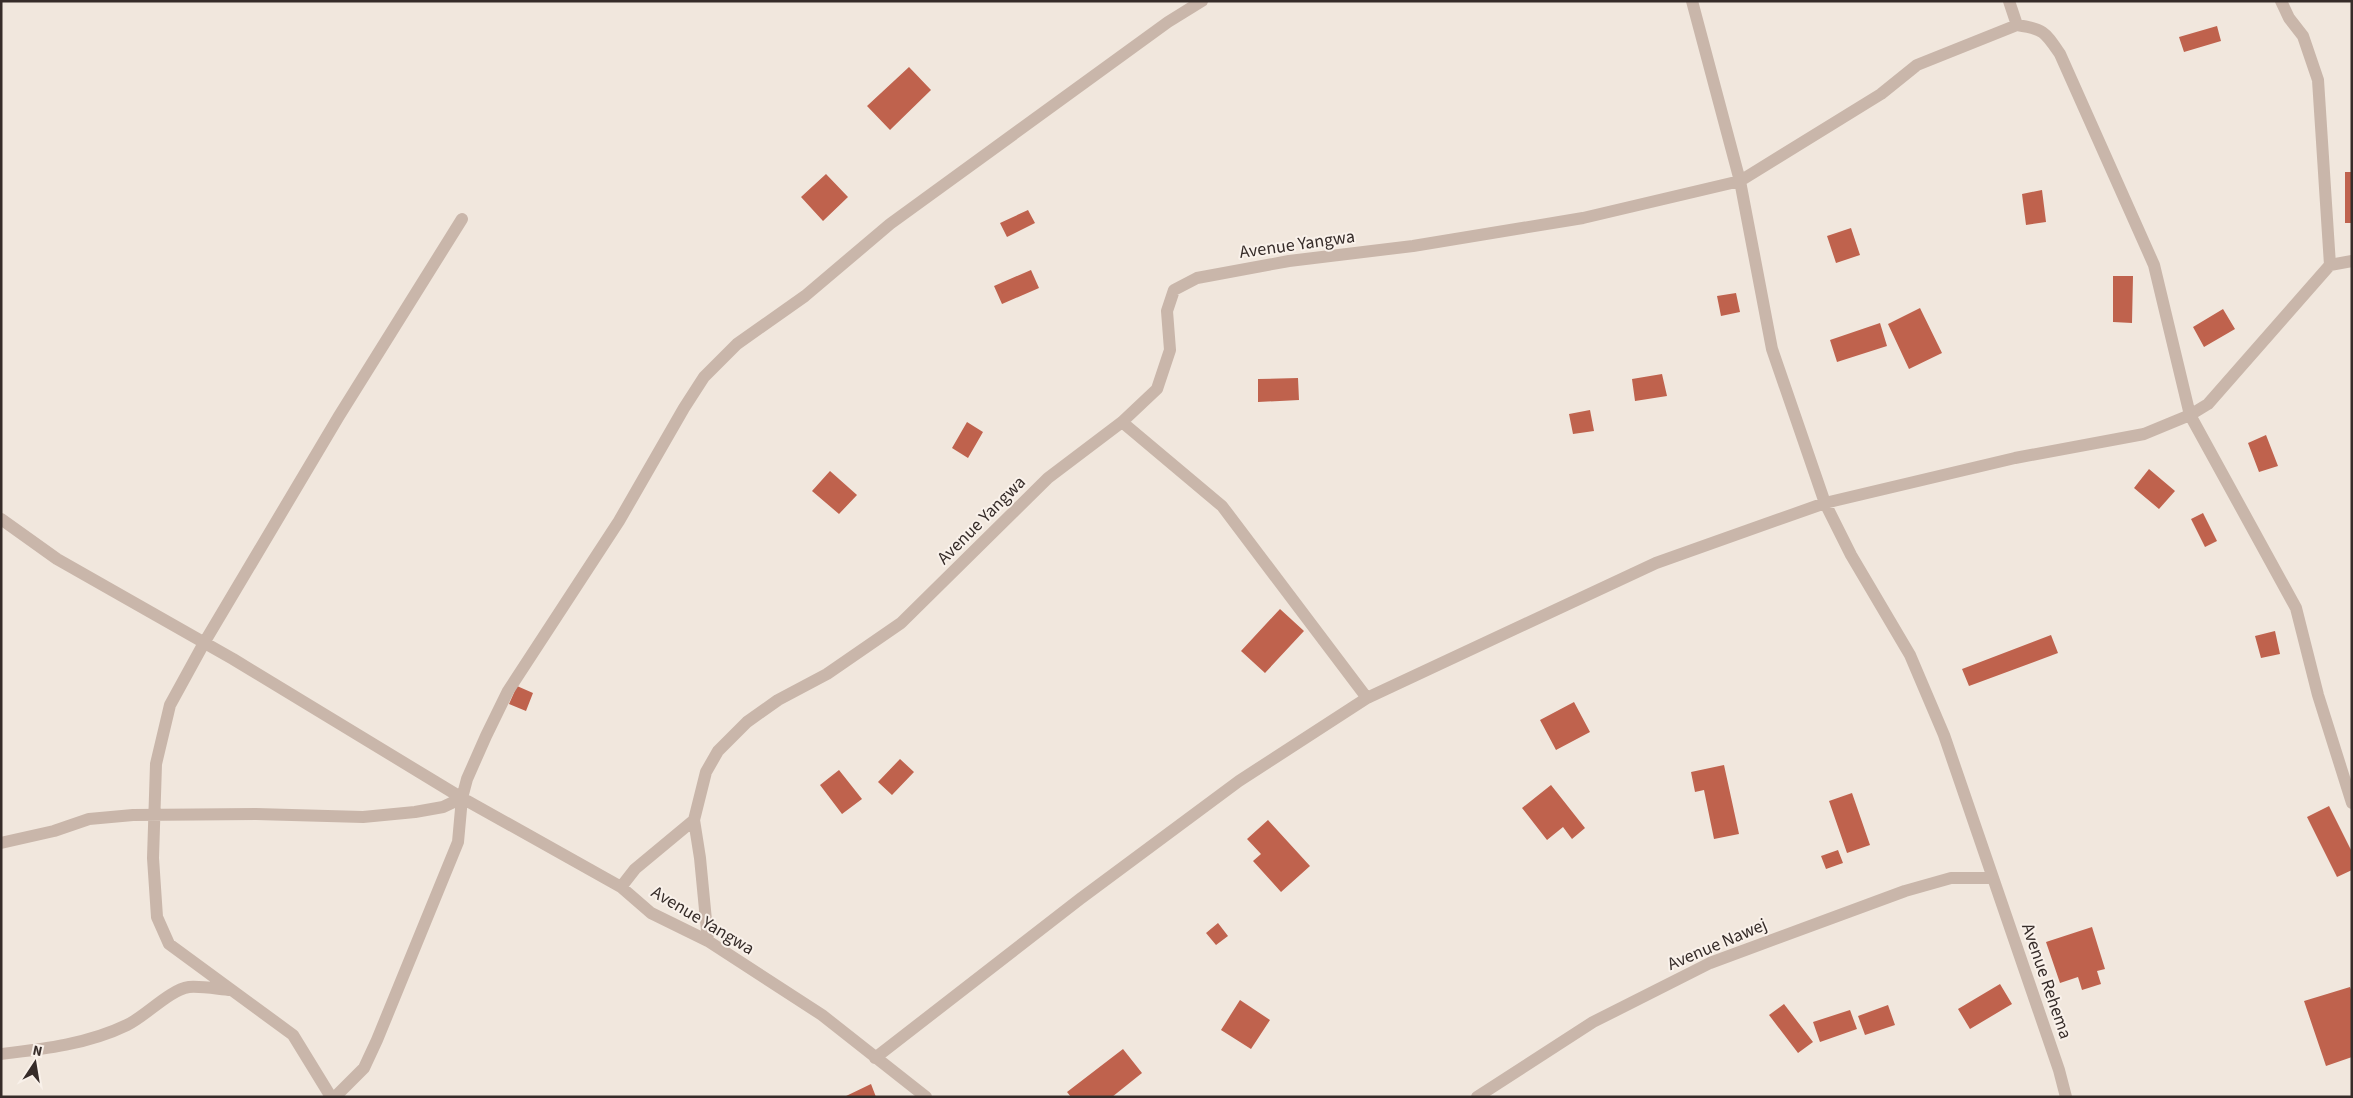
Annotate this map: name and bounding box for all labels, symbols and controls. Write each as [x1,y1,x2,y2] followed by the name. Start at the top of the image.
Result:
[1238,224,1356,265] street label: Avenue Yangwa
[931,470,1031,570] street label: Avenue Yangwa
[647,880,759,961] street label: Avenue Yangwa
[1664,912,1771,977] street label: Avenue Nawej
[2015,920,2078,1042] street label: Avenue Rehema
[10,1038,60,1088] north arrow
[31,1041,44,1062] text: N

